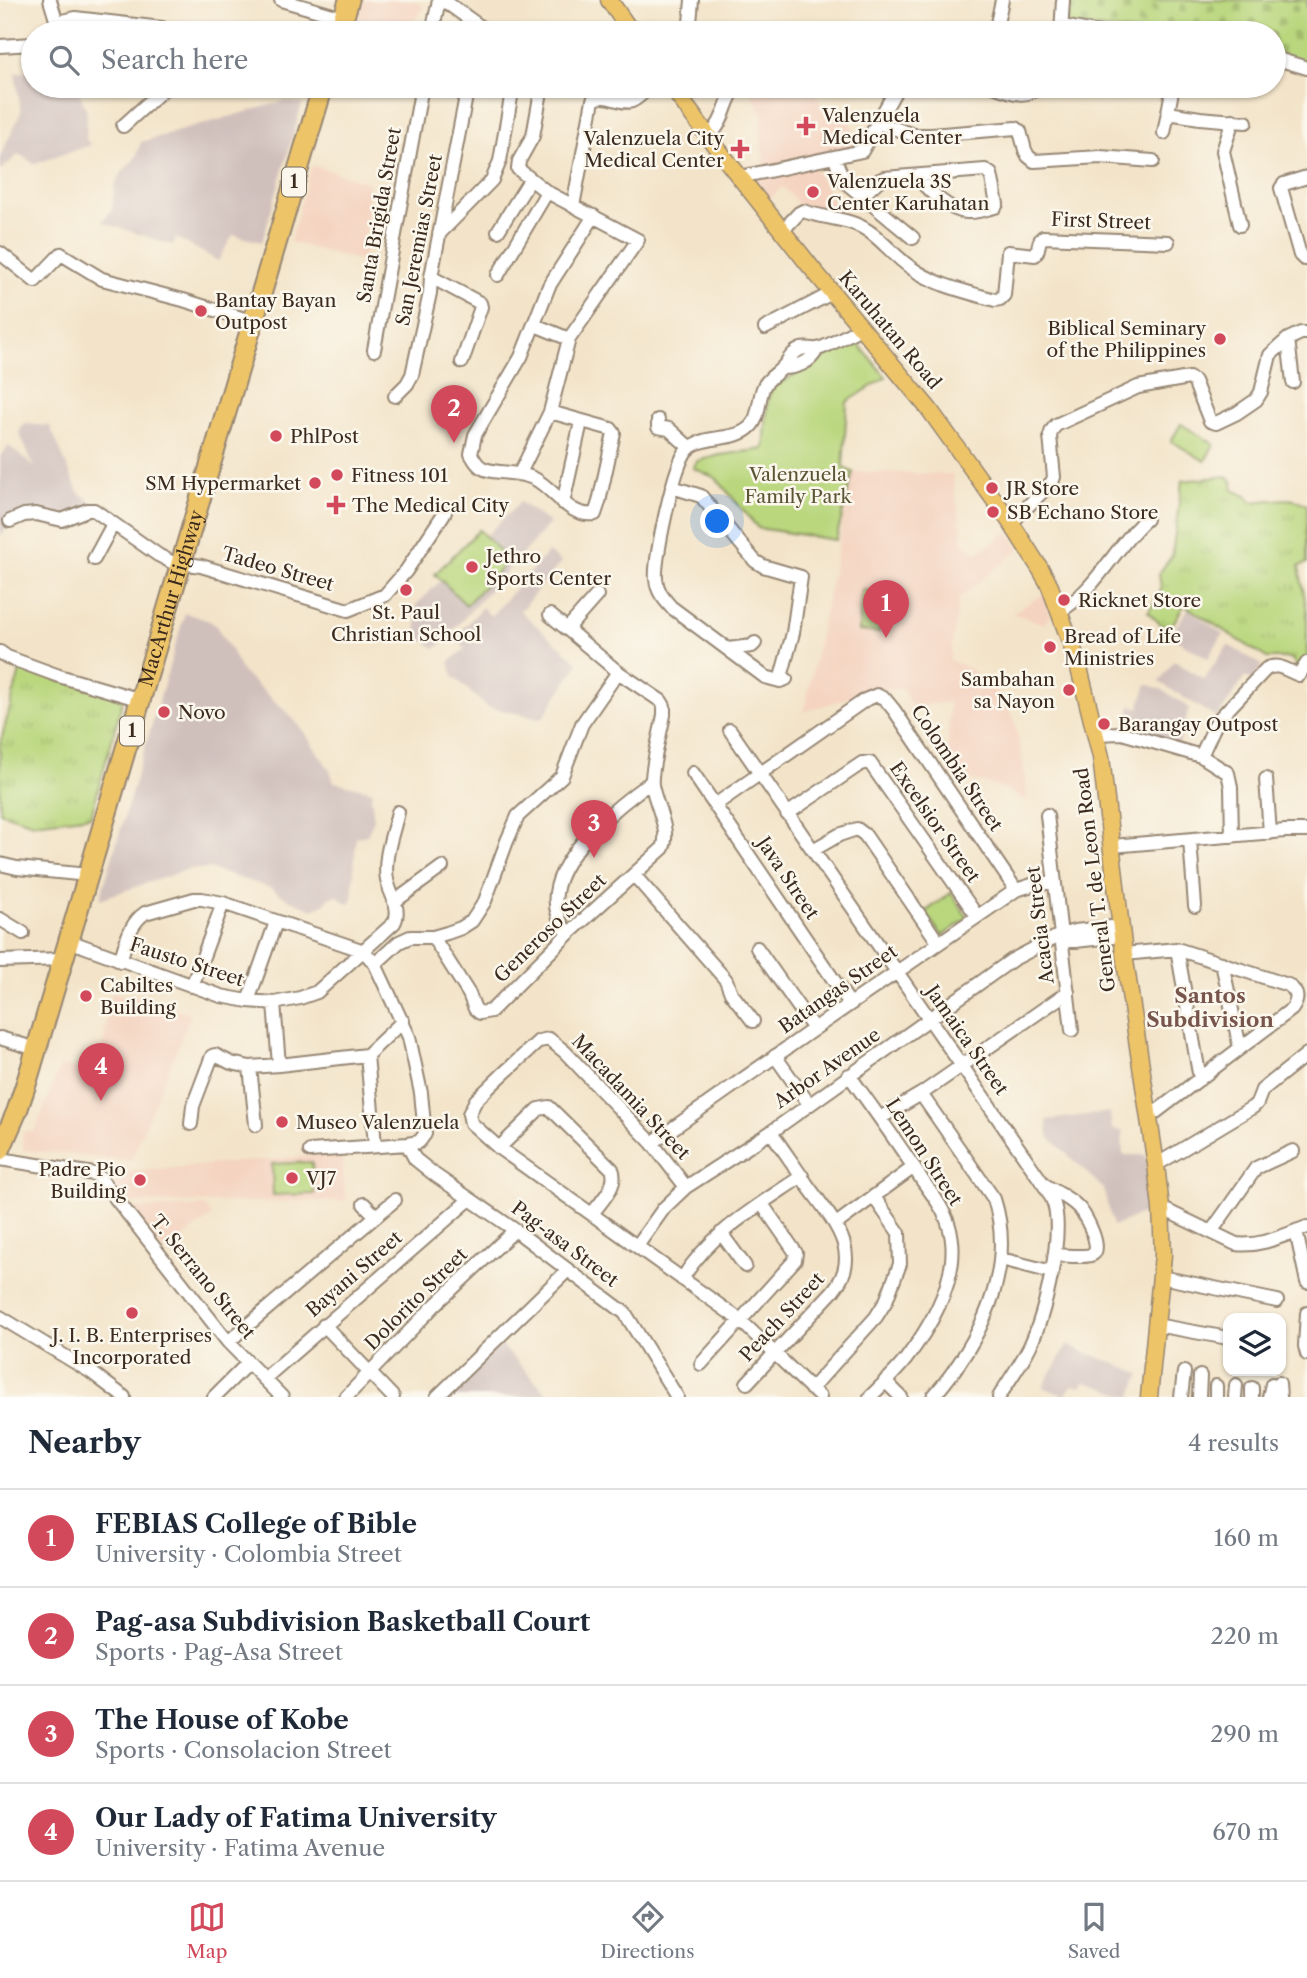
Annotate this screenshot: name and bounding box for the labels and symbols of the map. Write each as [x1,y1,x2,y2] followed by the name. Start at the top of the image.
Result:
[821,104,962,149] place label: Valenzuela Medical Center
[796,116,816,136] marker: Valenzuela Medical Center
[352,125,406,305] street label: Santa Brigida Street
[582,127,724,172] place label: Valenzuela City Medical Center
[730,139,750,159] marker: Valenzuela City Medical Center
[391,152,447,328] street label: San Jeremias Street
[282,168,306,196] road number: 1
[826,170,989,215] place label: Valenzuela 3S Center Karuhatan
[805,184,821,200] marker: Valenzuela 3S Center Karuhatan
[1051,208,1152,234] street label: First Street
[834,266,946,394] street label: Karuhatan Road
[215,289,336,334] place label: Bantay Bayan Outpost
[193,303,209,319] marker: Bantay Bayan Outpost
[1047,317,1206,362] place label: Biblical Seminary of the Philippines
[1212,331,1228,347] marker: Biblical Seminary of the Philippines
[431,385,477,443] pin: 2
[290,425,359,448] place label: PhlPost
[268,428,284,444] marker: PhlPost
[745,463,852,508] park label: Valenzuela Family Park
[351,464,448,487] place label: Fitness 101
[329,467,345,483] marker: Fitness 101
[145,472,301,495] place label: SM Hypermarket
[307,475,323,491] marker: SM Hypermarket
[1003,477,1079,500] place label: JR Store
[984,480,1000,496] marker: JR Store
[352,494,509,517] place label: The Medical City
[326,495,346,515] marker: The Medical City
[1007,501,1158,524] place label: SB Echano Store
[700,504,734,538] your location
[985,504,1001,520] marker: SB Echano Store
[134,507,208,689] street label: MacArthur Highway
[219,542,337,596] street label: Tadeo Street
[483,545,611,590] place label: Jethro Sports Center
[464,559,480,575] marker: Jethro Sports Center
[863,580,909,638] pin: 1
[398,582,414,598] marker: St. Paul Christian School
[1078,589,1201,612] place label: Ricknet Store
[1056,592,1072,608] marker: Ricknet Store
[331,601,481,646] place label: St. Paul Christian School
[1064,625,1181,670] place label: Bread of Life Ministries
[1042,639,1058,655] marker: Bread of Life Ministries
[961,668,1055,713] place label: Sambahan sa Nayon
[1061,682,1077,698] marker: Sambahan sa Nayon
[178,701,226,724] place label: Novo
[906,701,1008,836] street label: Colombia Street
[156,704,172,720] marker: Novo
[1118,713,1278,736] place label: Barangay Outpost
[120,716,144,746] road number: 1
[1096,716,1112,732] marker: Barangay Outpost
[885,757,985,887] street label: Excelsior Street
[1070,766,1120,993] street label: General T. de Leon Road
[571,800,617,858] pin: 3
[750,830,824,924] street label: Java Street
[1021,865,1059,986] street label: Acacia Street
[489,869,611,987] street label: Generoso Street
[127,933,247,991] street label: Fausto Street
[774,940,902,1038] street label: Batangas Street
[100,974,177,1019] place label: Cabiltes Building
[919,978,1013,1100] street label: Jamaica Street
[1146,983,1274,1032] district label: Santos Subdivision
[78,988,94,1004] marker: Cabiltes Building
[769,1023,885,1114] street label: Arbor Avenue
[567,1030,695,1165] street label: Macadamia Street
[78,1043,124,1101] pin: 4
[881,1094,967,1210] street label: Lemon Street
[296,1111,459,1134] place label: Museo Valenzuela
[274,1114,290,1130] marker: Museo Valenzuela
[39,1158,127,1203] place label: Padre Pio Building
[305,1167,337,1190] place label: VJ7
[284,1170,300,1186] marker: VJ7
[132,1172,148,1188] marker: Padre Pio Building
[507,1196,623,1292] street label: Pag-asa Street
[146,1210,260,1344] street label: T. Serrano Street
[301,1226,407,1322] street label: Bayani Street
[360,1243,472,1355] street label: Dolorito Street
[735,1267,829,1366] street label: Peach Street
[124,1305,140,1321] marker: J. I. B. Enterprises Incorporated
[49,1324,212,1369] place label: J. I. B. Enterprises Incorporated

